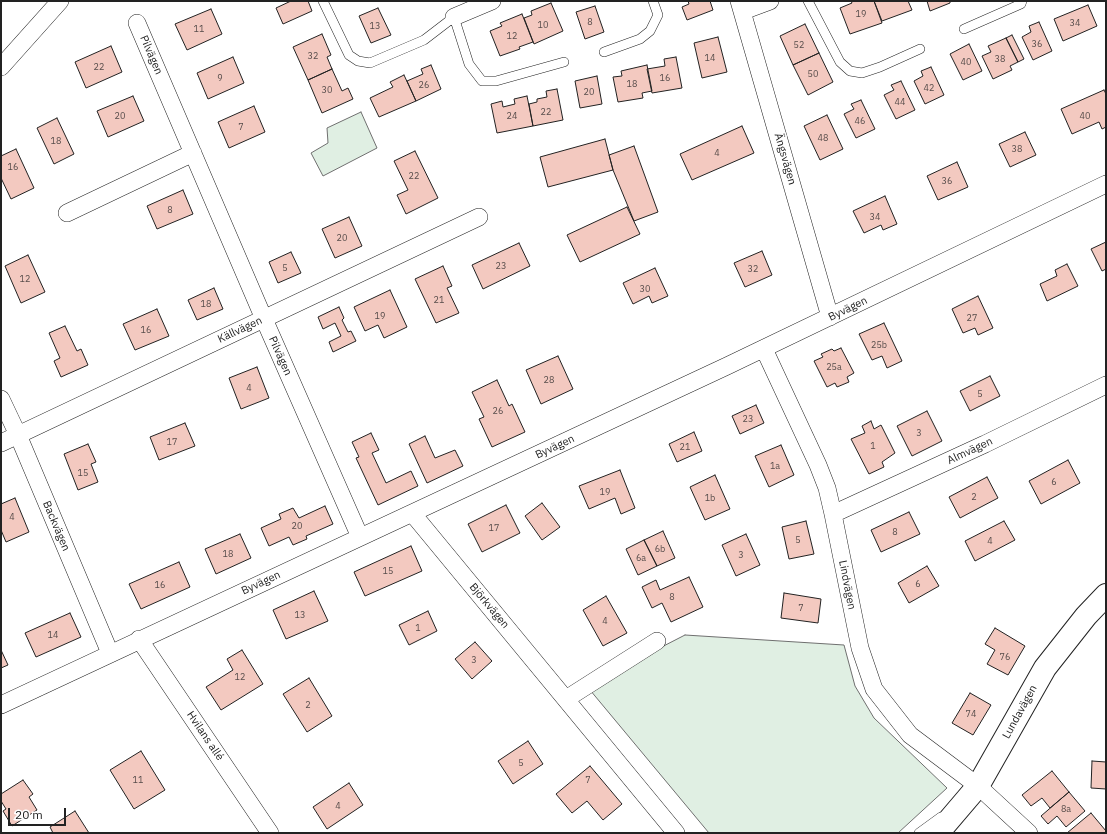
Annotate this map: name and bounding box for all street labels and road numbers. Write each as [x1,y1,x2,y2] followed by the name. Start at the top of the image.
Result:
[137,33,165,77] street label: Pilvägen
[771,131,799,187] street label: Ängsvägen
[826,294,870,324] street label: Byvägen
[216,314,264,346] street label: Källvägen
[266,334,294,378] street label: Pilvägen
[533,432,577,462] street label: Byvägen
[945,435,995,467] street label: Almvägen
[39,499,73,553] street label: Backvägen
[836,559,858,611] street label: Lindvägen
[239,568,283,598] street label: Byvägen
[466,581,512,631] street label: Björkvägen
[1000,683,1040,741] street label: Lundavägen
[184,709,226,763] street label: Hvilans allé

